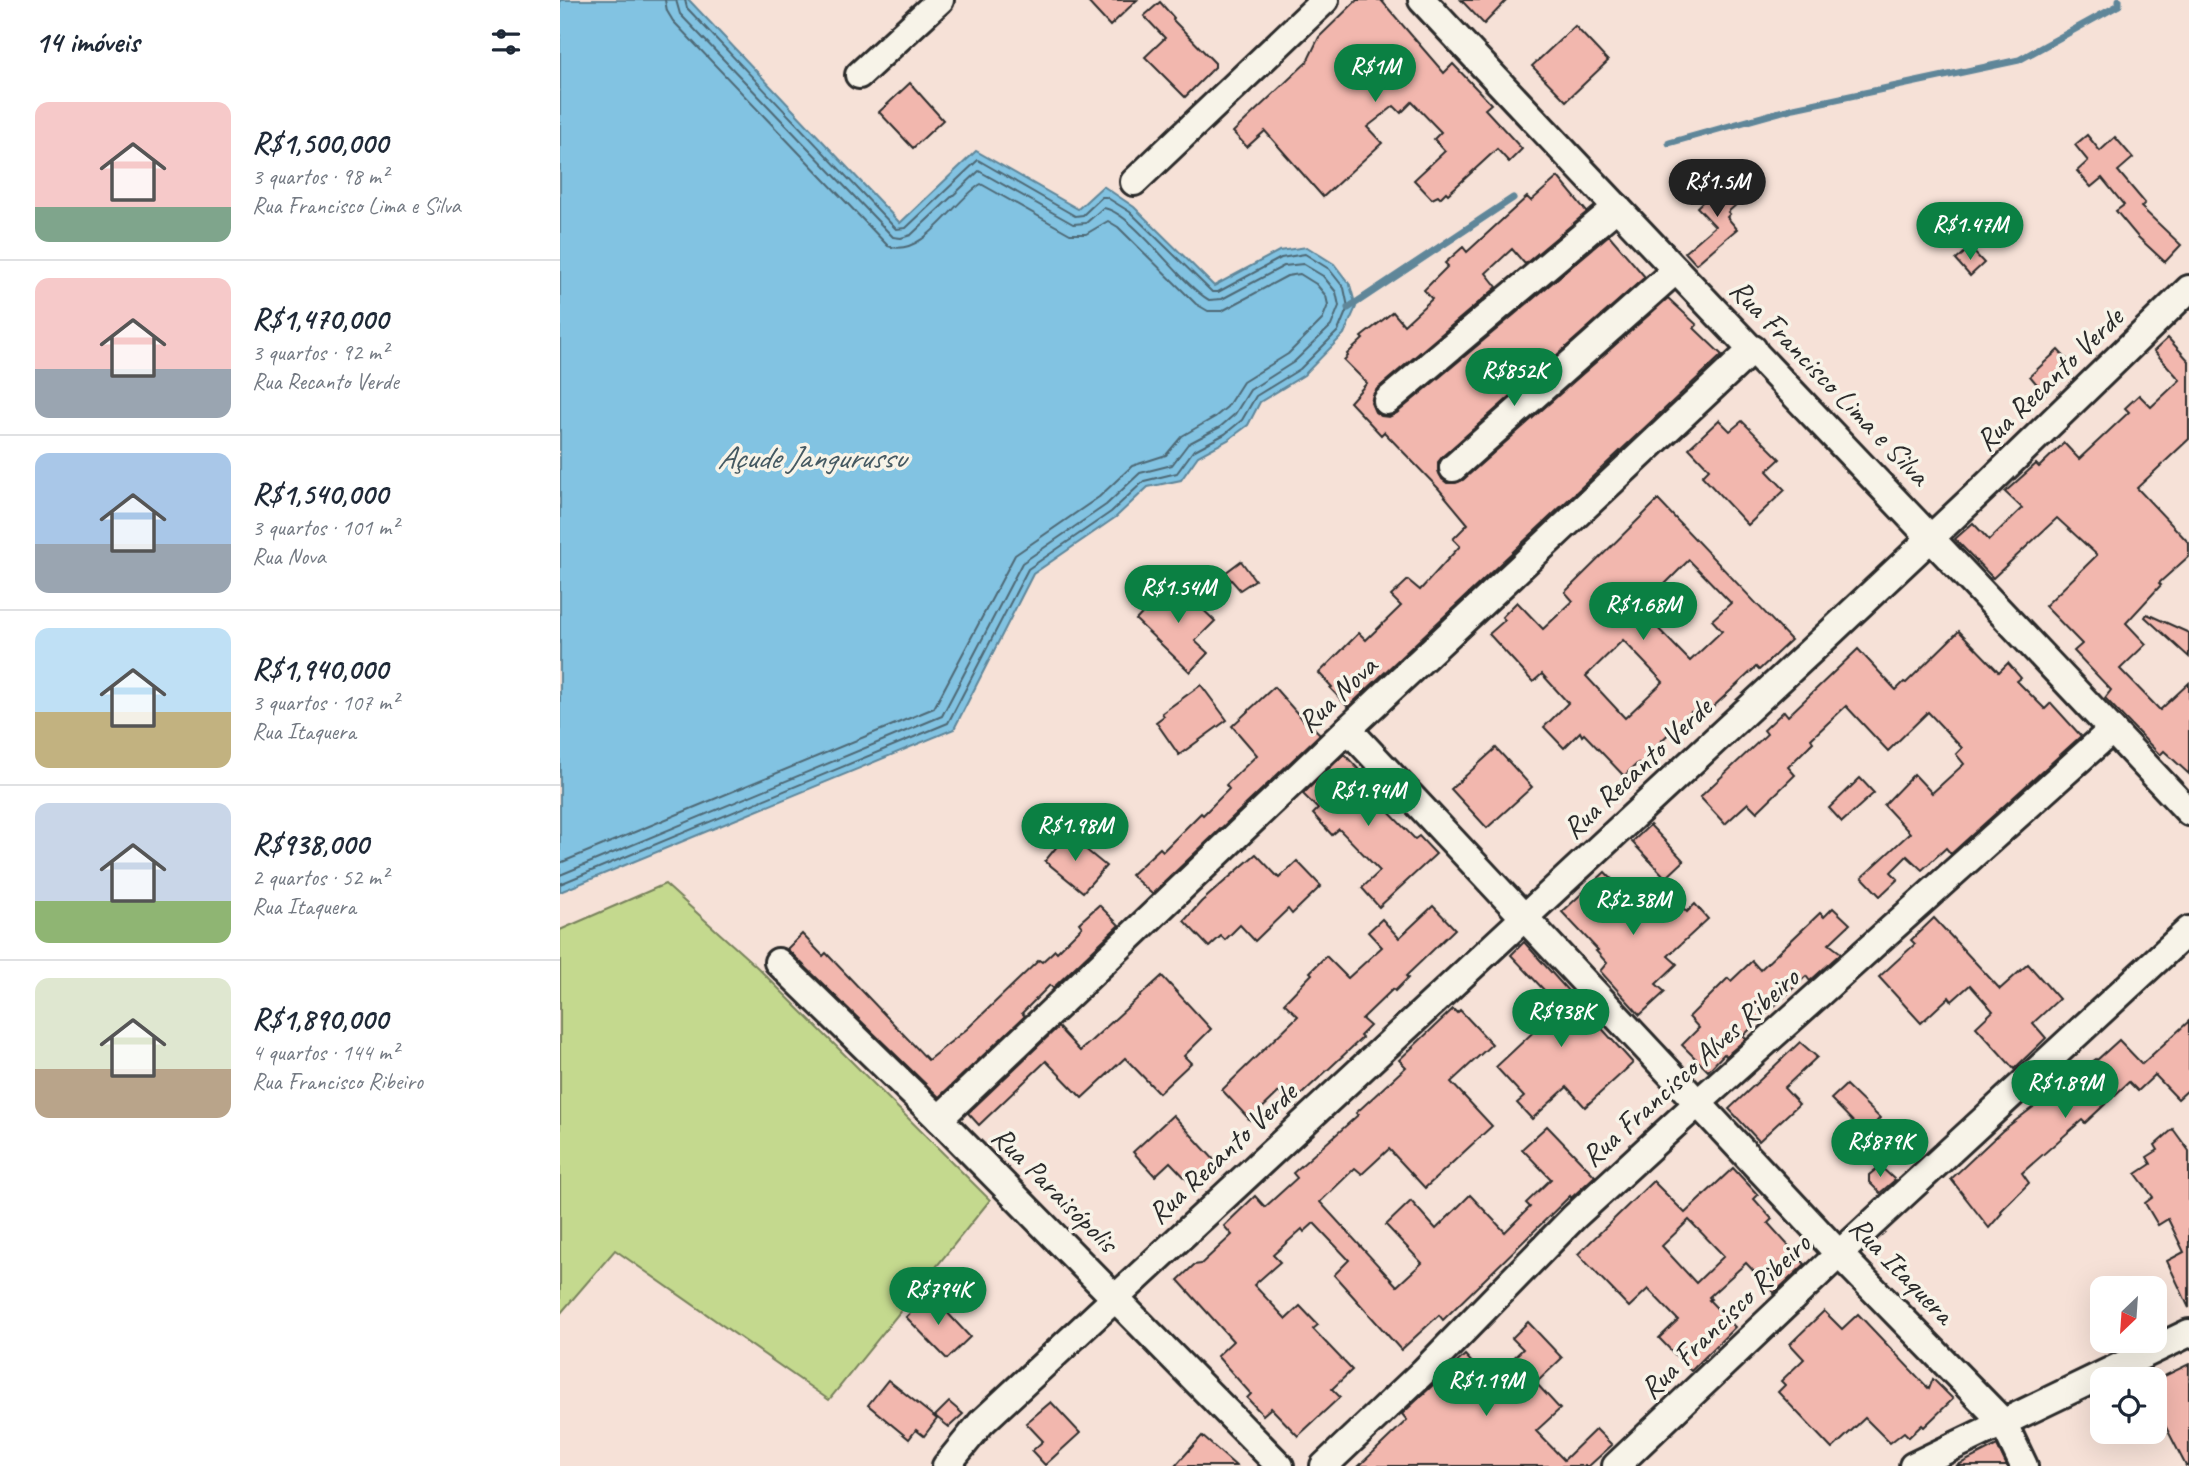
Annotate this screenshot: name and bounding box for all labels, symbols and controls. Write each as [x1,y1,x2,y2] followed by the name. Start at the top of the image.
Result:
[35,23,139,61] text: 14 imóveis
[487,23,525,61] icon: filters
[1334,44,1416,104] pin: R$1M
[1350,52,1400,81] text: R$1M
[252,124,388,162] text: R$1,500,000
[91,130,175,214] icon: home
[1660,160,1774,219] pin: R$1.5M
[252,162,388,191] text: 3 quartos · 98 m²
[1685,167,1749,196] text: R$1.5M
[252,191,461,220] text: Rua Francisco Lima e Silva
[1905,202,2035,262] pin: R$1.47M
[1932,210,2008,239] text: R$1.47M
[1722,271,1940,494] street label: Rua Francisco Lima e Silva
[1967,297,2133,459] street label: Rua Recanto Verde
[252,300,388,338] text: R$1,470,000
[91,306,175,390] icon: home
[252,338,388,367] text: 3 quartos · 92 m²
[1457,348,1571,408] pin: R$852K
[1481,356,1547,385] text: R$852K
[252,367,399,396] text: Rua Recanto Verde
[717,437,909,478] water label: Açude Jangurussu
[252,475,388,513] text: R$1,540,000
[91,481,175,565] icon: home
[252,513,398,542] text: 3 quartos · 101 m²
[252,542,326,571] text: Rua Nova
[1113,566,1243,625] pin: R$1.54M
[1141,573,1215,602] text: R$1.54M
[1578,582,1708,642] pin: R$1.68M
[1605,590,1681,619] text: R$1.68M
[1289,646,1386,741] street label: Rua Nova
[252,650,388,688] text: R$1,940,000
[91,656,175,740] icon: home
[1554,687,1722,847] street label: Rua Recanto Verde
[252,688,398,717] text: 3 quartos · 107 m²
[252,717,356,746] text: Rua Itaquera
[1303,768,1433,828] pin: R$1.94M
[1331,776,1405,805] text: R$1.94M
[1010,804,1140,863] pin: R$1.98M
[1038,811,1112,840] text: R$1.98M
[252,825,368,863] text: R$938,000
[91,831,175,915] icon: home
[252,863,388,892] text: 2 quartos · 52 m²
[1568,878,1698,937] pin: R$2.38M
[1595,885,1671,914] text: R$2.38M
[252,892,356,921] text: Rua Itaquera
[1573,958,1808,1175] street label: Rua Francisco Alves Ribeiro
[1504,990,1618,1049] pin: R$938K
[1528,997,1594,1026] text: R$938K
[252,1000,388,1038] text: R$1,890,000
[91,1006,175,1090] icon: home
[252,1038,398,1067] text: 4 quartos · 144 m²
[2000,1060,2130,1120] pin: R$1.89M
[252,1067,423,1096] text: Rua Francisco Ribeiro
[2028,1068,2102,1097] text: R$1.89M
[1139,1072,1307,1232] street label: Rua Recanto Verde
[984,1118,1128,1262] street label: Rua Paraisópolis
[1823,1120,1937,1179] pin: R$879K
[1847,1127,1913,1156] text: R$879K
[1841,1208,1965,1334] street label: Rua Itaquera
[1632,1224,1819,1407] street label: Rua Francisco Ribeiro
[881,1268,995,1327] pin: R$794K
[905,1275,971,1304] text: R$794K
[2090,1276,2166,1353] north arrow
[2090,1276,2167,1444] map controls
[1421,1358,1551,1418] pin: R$1.19M
[1449,1366,1523,1395] text: R$1.19M
[2090,1367,2167,1444] button: locate

